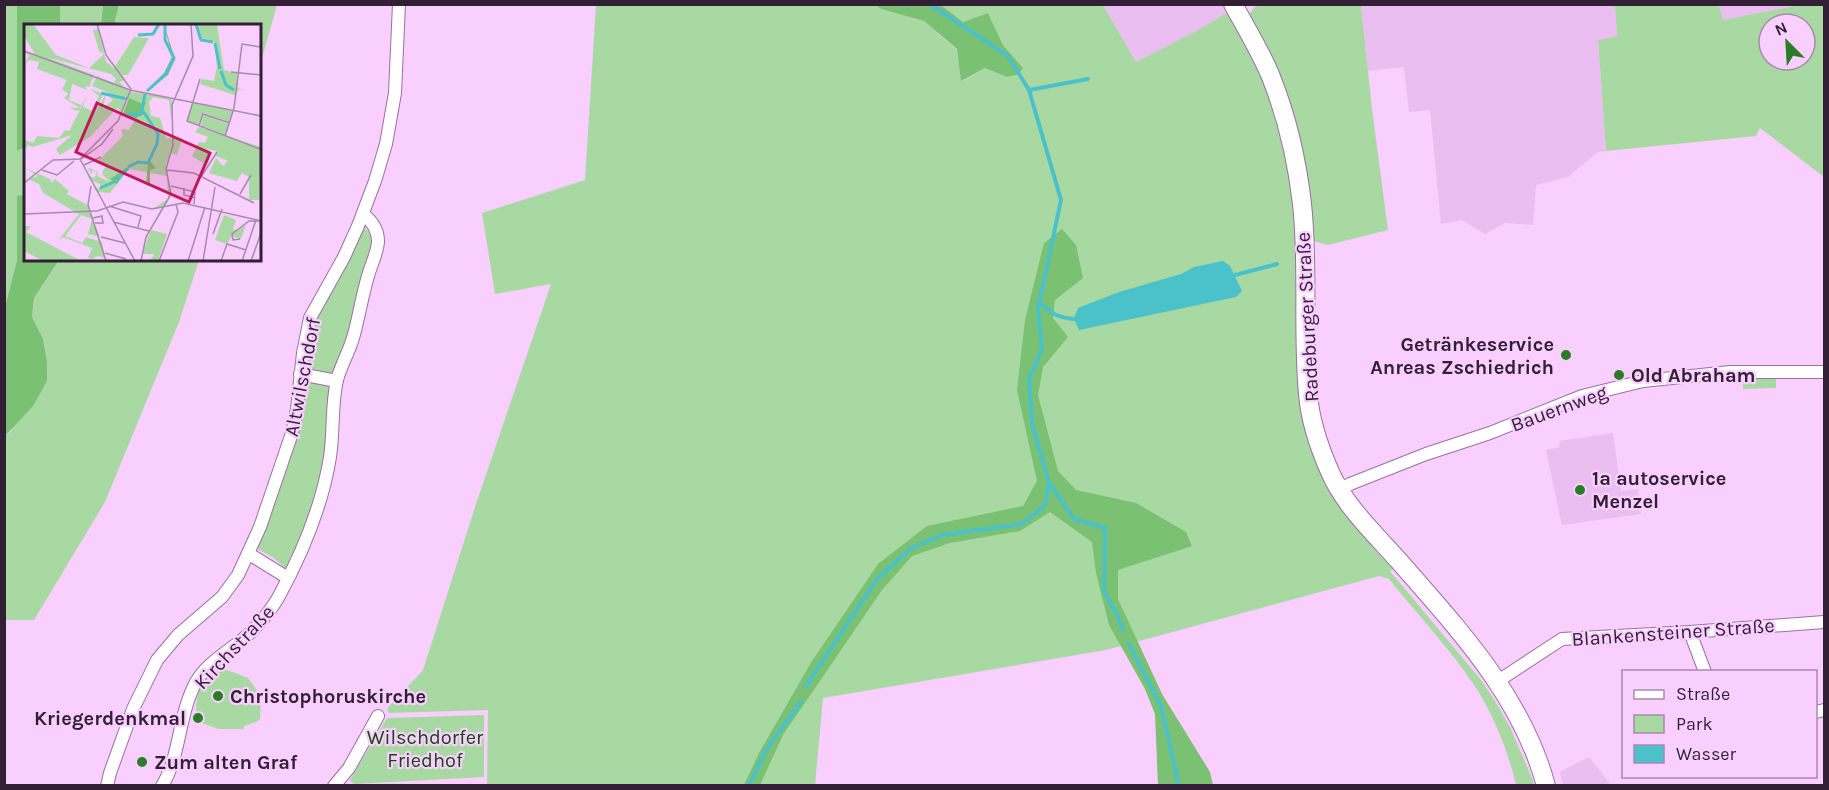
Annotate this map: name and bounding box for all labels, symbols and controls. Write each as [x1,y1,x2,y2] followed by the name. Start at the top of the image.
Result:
[1757,12,1817,72] north arrow
[1772,18,1790,40] text: N
[24,24,261,261] inset map
[1292,231,1323,403] street label: Radeburger Straße
[280,316,325,438] street label: Altwilschdorf
[1370,333,1554,379] place label: Getränkeservice Anreas Zschiedrich
[1559,348,1573,362] marker: Getränkeservice Anreas Zschiedrich
[1631,364,1756,387] place label: Old Abraham
[1612,368,1626,382] marker: Old Abraham
[1508,380,1611,437] street label: Bauernweg
[1592,467,1726,513] place label: 1a autoservice Menzel
[1573,483,1587,497] marker: 1a autoservice Menzel
[190,601,279,694] street label: Kirchstraße
[1571,614,1775,651] street label: Blankensteiner Straße
[1622,670,1817,778] legend
[1676,683,1730,705] text: Straße
[230,685,426,708] place label: Christophoruskirche
[211,689,225,703] marker: Christophoruskirche
[34,707,186,730] place label: Kriegerdenkmal
[191,711,205,725] marker: Kriegerdenkmal
[1676,713,1713,735] text: Park
[367,726,484,772] park label: Wilschdorfer Friedhof
[1676,743,1737,765] text: Wasser
[154,751,298,774] place label: Zum alten Graf
[135,755,149,769] marker: Zum alten Graf

